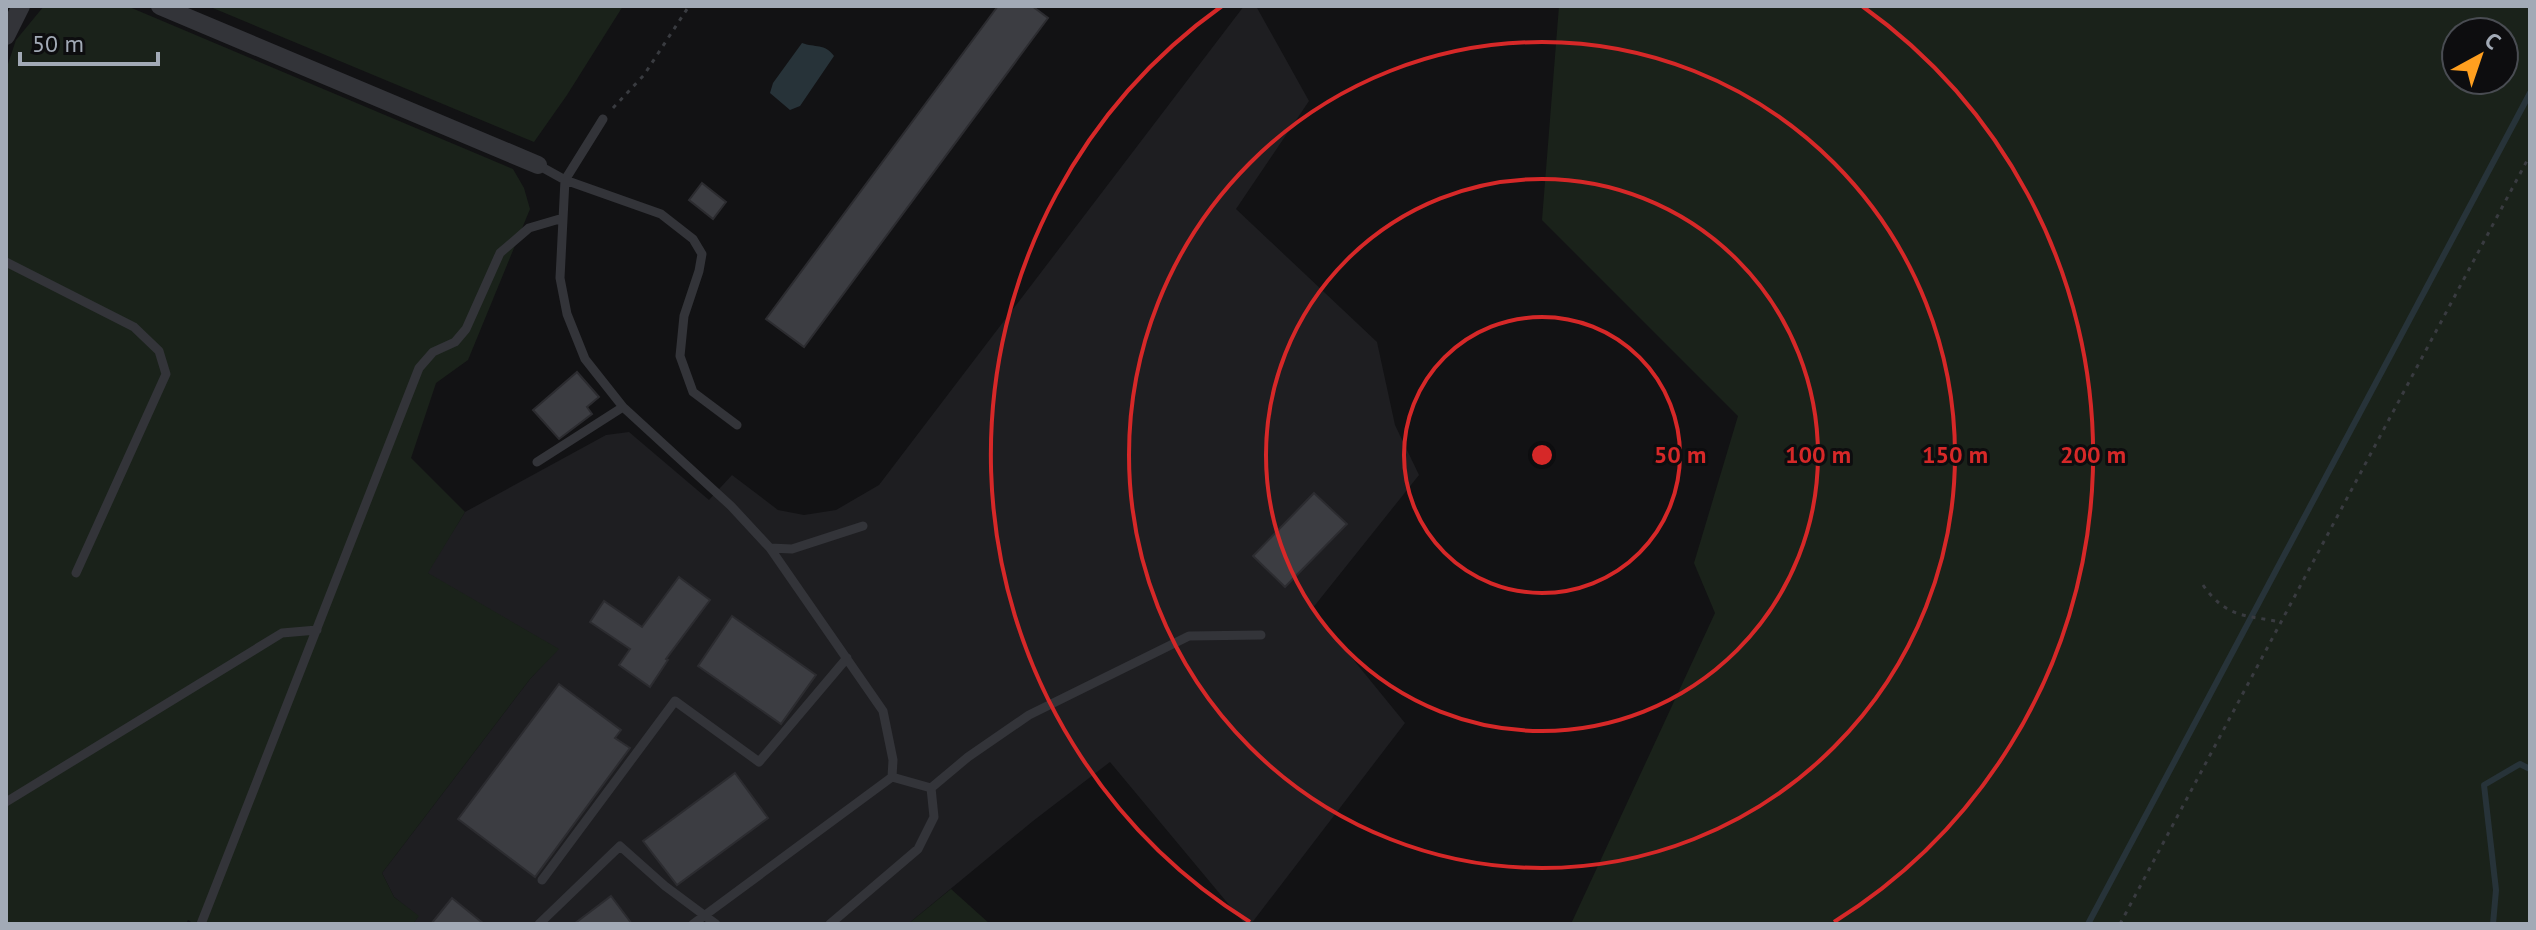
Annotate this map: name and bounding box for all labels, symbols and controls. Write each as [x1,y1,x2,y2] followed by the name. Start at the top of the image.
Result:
[20,16,158,66] scale bar
[2440,16,2520,96] north arrow
[2479,26,2507,55] text: С
[32,28,84,59] text: 50 m
[1654,439,1706,470] text: 50 m
[1785,439,1851,470] text: 100 m
[1922,439,1988,470] text: 150 m
[2060,439,2126,470] text: 200 m
[1528,441,1556,469] centre of rings

